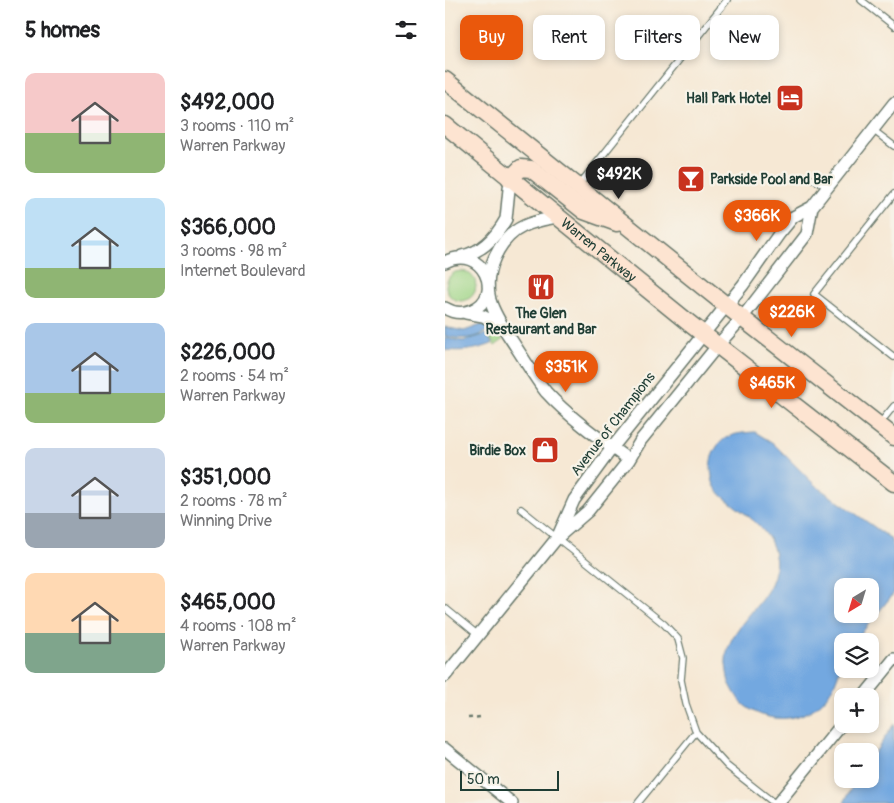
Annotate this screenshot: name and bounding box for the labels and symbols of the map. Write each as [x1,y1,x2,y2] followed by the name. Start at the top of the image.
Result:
[775,83,805,113] hotel icon: Hall Park Hotel
[686,90,771,107] place label: Hall Park Hotel
[584,158,654,200] pin: $492K
[676,164,706,194] bar icon: Parkside Pool and Bar
[710,171,834,188] place label: Parkside Pool and Bar
[722,200,792,242] pin: $366K
[558,214,640,285] street label: Warren Parkway
[526,272,556,302] restaurant icon: The Glen Restaurant and Bar
[757,296,827,338] pin: $226K
[485,305,598,338] place label: The Glen Restaurant and Bar
[531,350,601,393] pin: $351K
[737,366,807,409] pin: $465K
[567,368,659,479] street label: Avenue of Champions
[530,435,560,465] shop icon: Birdie Box
[469,442,526,459] place label: Birdie Box
[834,578,879,622] north arrow
[460,768,559,791] scale bar

